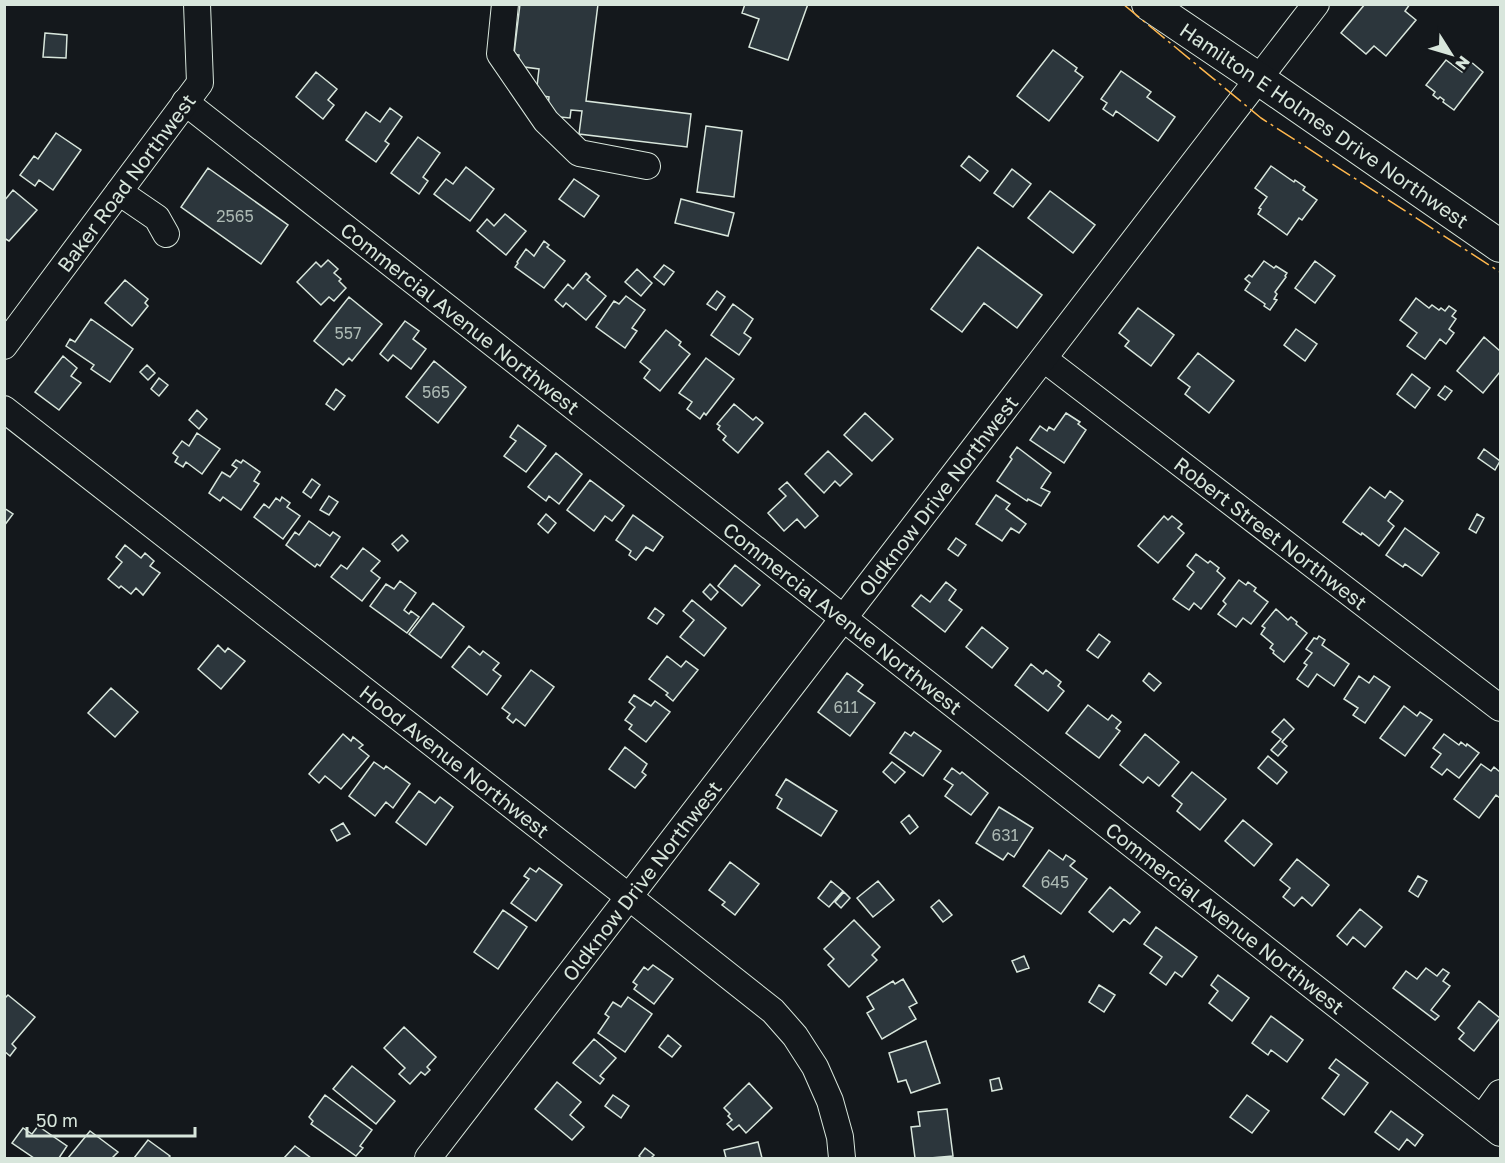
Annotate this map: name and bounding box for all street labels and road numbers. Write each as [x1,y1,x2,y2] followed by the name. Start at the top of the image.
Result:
[1174,19,1474,231] street label: Hamilton E Holmes Drive Northwest
[52,89,200,276] street label: Baker Road Northwest
[336,217,585,419] street label: Commercial Avenue Northwest
[853,391,1022,600] street label: Oldknow Drive Northwest
[1170,451,1372,614] street label: Robert Street Northwest
[719,517,967,719] street label: Commercial Avenue Northwest
[355,680,554,842] street label: Hood Avenue Northwest
[557,776,726,986] street label: Oldknow Drive Northwest
[1101,817,1349,1019] street label: Commercial Avenue Northwest

